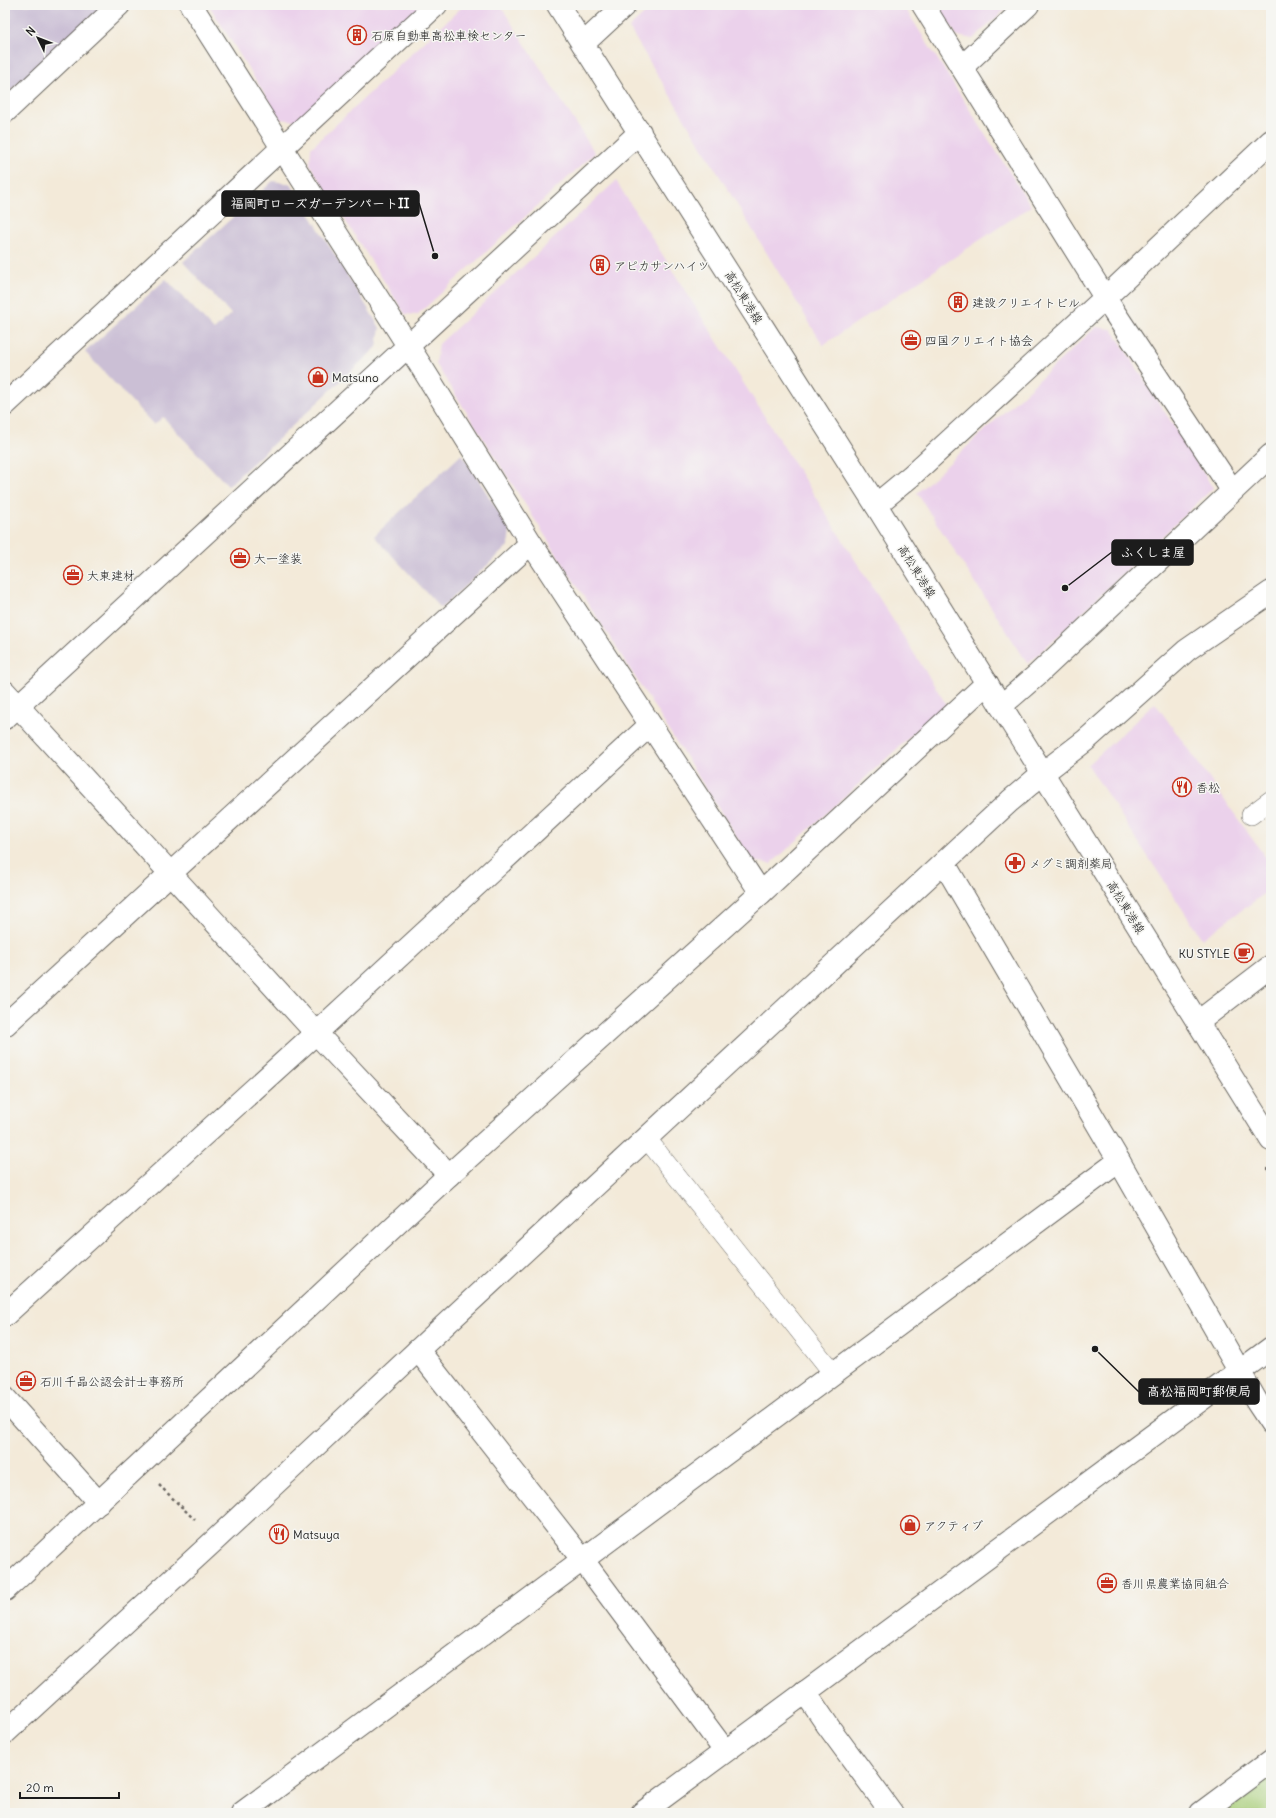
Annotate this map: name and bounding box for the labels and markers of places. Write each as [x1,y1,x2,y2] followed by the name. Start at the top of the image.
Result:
[346,24,368,46] building icon: 石原自動車高松車検センター
[371,28,527,43] place label: 石原自動車高松車検センター
[222,191,419,216] callout: 福岡町ローズガーデンパートII
[589,254,611,276] building icon: アピカサンハイツ
[614,258,710,273] place label: アピカサンハイツ
[947,291,969,313] building icon: 建設クリエイトビル
[972,295,1080,310] place label: 建設クリエイトビル
[900,329,922,351] office icon: 四国クリエイト協会
[925,333,1033,348] place label: 四国クリエイト協会
[307,366,329,388] shop icon: Matsuno
[332,370,379,385] place label: Matsuno
[1112,540,1193,565] callout: ふくしま屋
[229,547,251,569] office icon: 大一塗装
[254,551,302,566] place label: 大一塗装
[62,564,84,586] office icon: 大東建材
[87,568,135,583] place label: 大東建材
[1171,776,1193,798] restaurant icon: 香松
[1196,780,1220,795] place label: 香松
[1004,852,1026,874] pharmacy icon: メグミ調剤薬局
[1029,856,1113,871] place label: メグミ調剤薬局
[1233,942,1255,964] cafe icon: KU STYLE
[1178,946,1230,961] place label: KU STYLE
[15,1370,37,1392] office icon: 石川千晶公認会計士事務所
[40,1374,184,1389] place label: 石川千晶公認会計士事務所
[1139,1379,1259,1404] callout: 高松福岡町郵便局
[899,1514,921,1536] shop icon: アクティブ
[924,1518,983,1533] place label: アクティブ
[268,1523,290,1545] restaurant icon: Matsuya
[293,1527,340,1542] place label: Matsuya
[1096,1572,1118,1594] office icon: 香川県農業協同組合
[1121,1576,1229,1591] place label: 香川県農業協同組合

